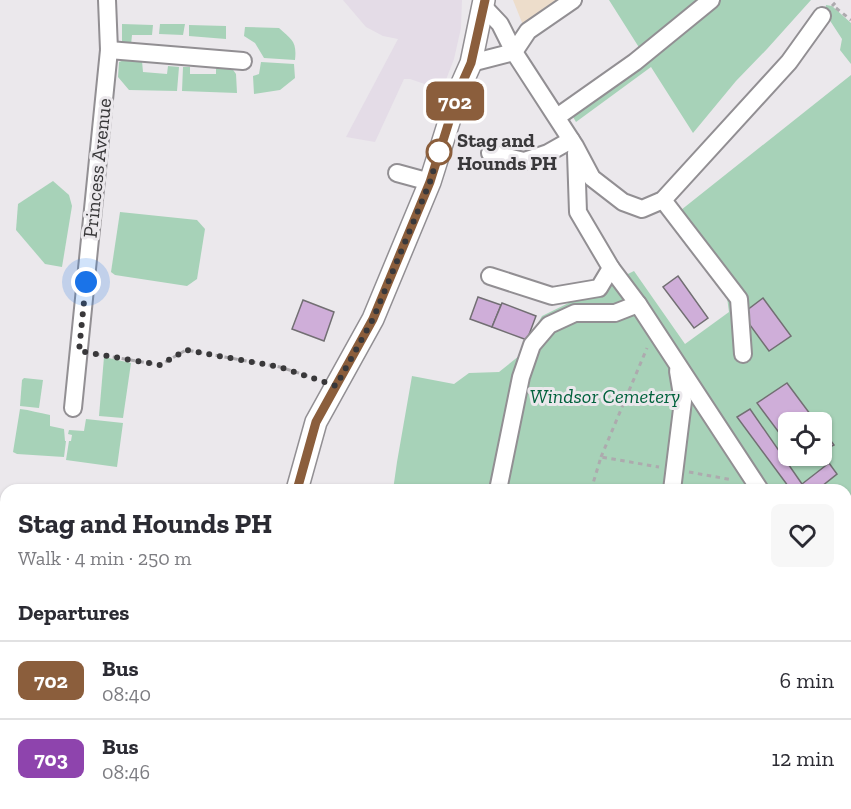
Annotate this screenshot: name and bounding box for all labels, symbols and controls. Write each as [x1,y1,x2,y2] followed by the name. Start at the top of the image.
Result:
[420,82,490,120] line badge: 702
[438,89,472,114] text: 702
[78,97,116,239] street label: Princess Avenue
[457,128,557,175] place label: Stag and Hounds PH
[426,139,452,165] marker: Stag and Hounds PH
[71,267,101,297] your location
[530,384,680,408] park label: Windsor Cemetery
[778,412,832,466] map controls
[778,412,832,466] button: locate
[771,504,834,567] button: heart
[18,507,272,540] text: Stag and Hounds PH
[18,546,192,570] text: Walk · 4 min · 250 m
[18,599,129,626] text: Departures
[102,655,139,682] text: Bus
[780,667,834,694] text: 6 min
[34,668,68,693] text: 702
[102,682,151,706] text: 08:40
[102,733,139,760] text: Bus
[771,745,834,772] text: 12 min
[34,746,68,771] text: 703
[102,760,150,784] text: 08:46

